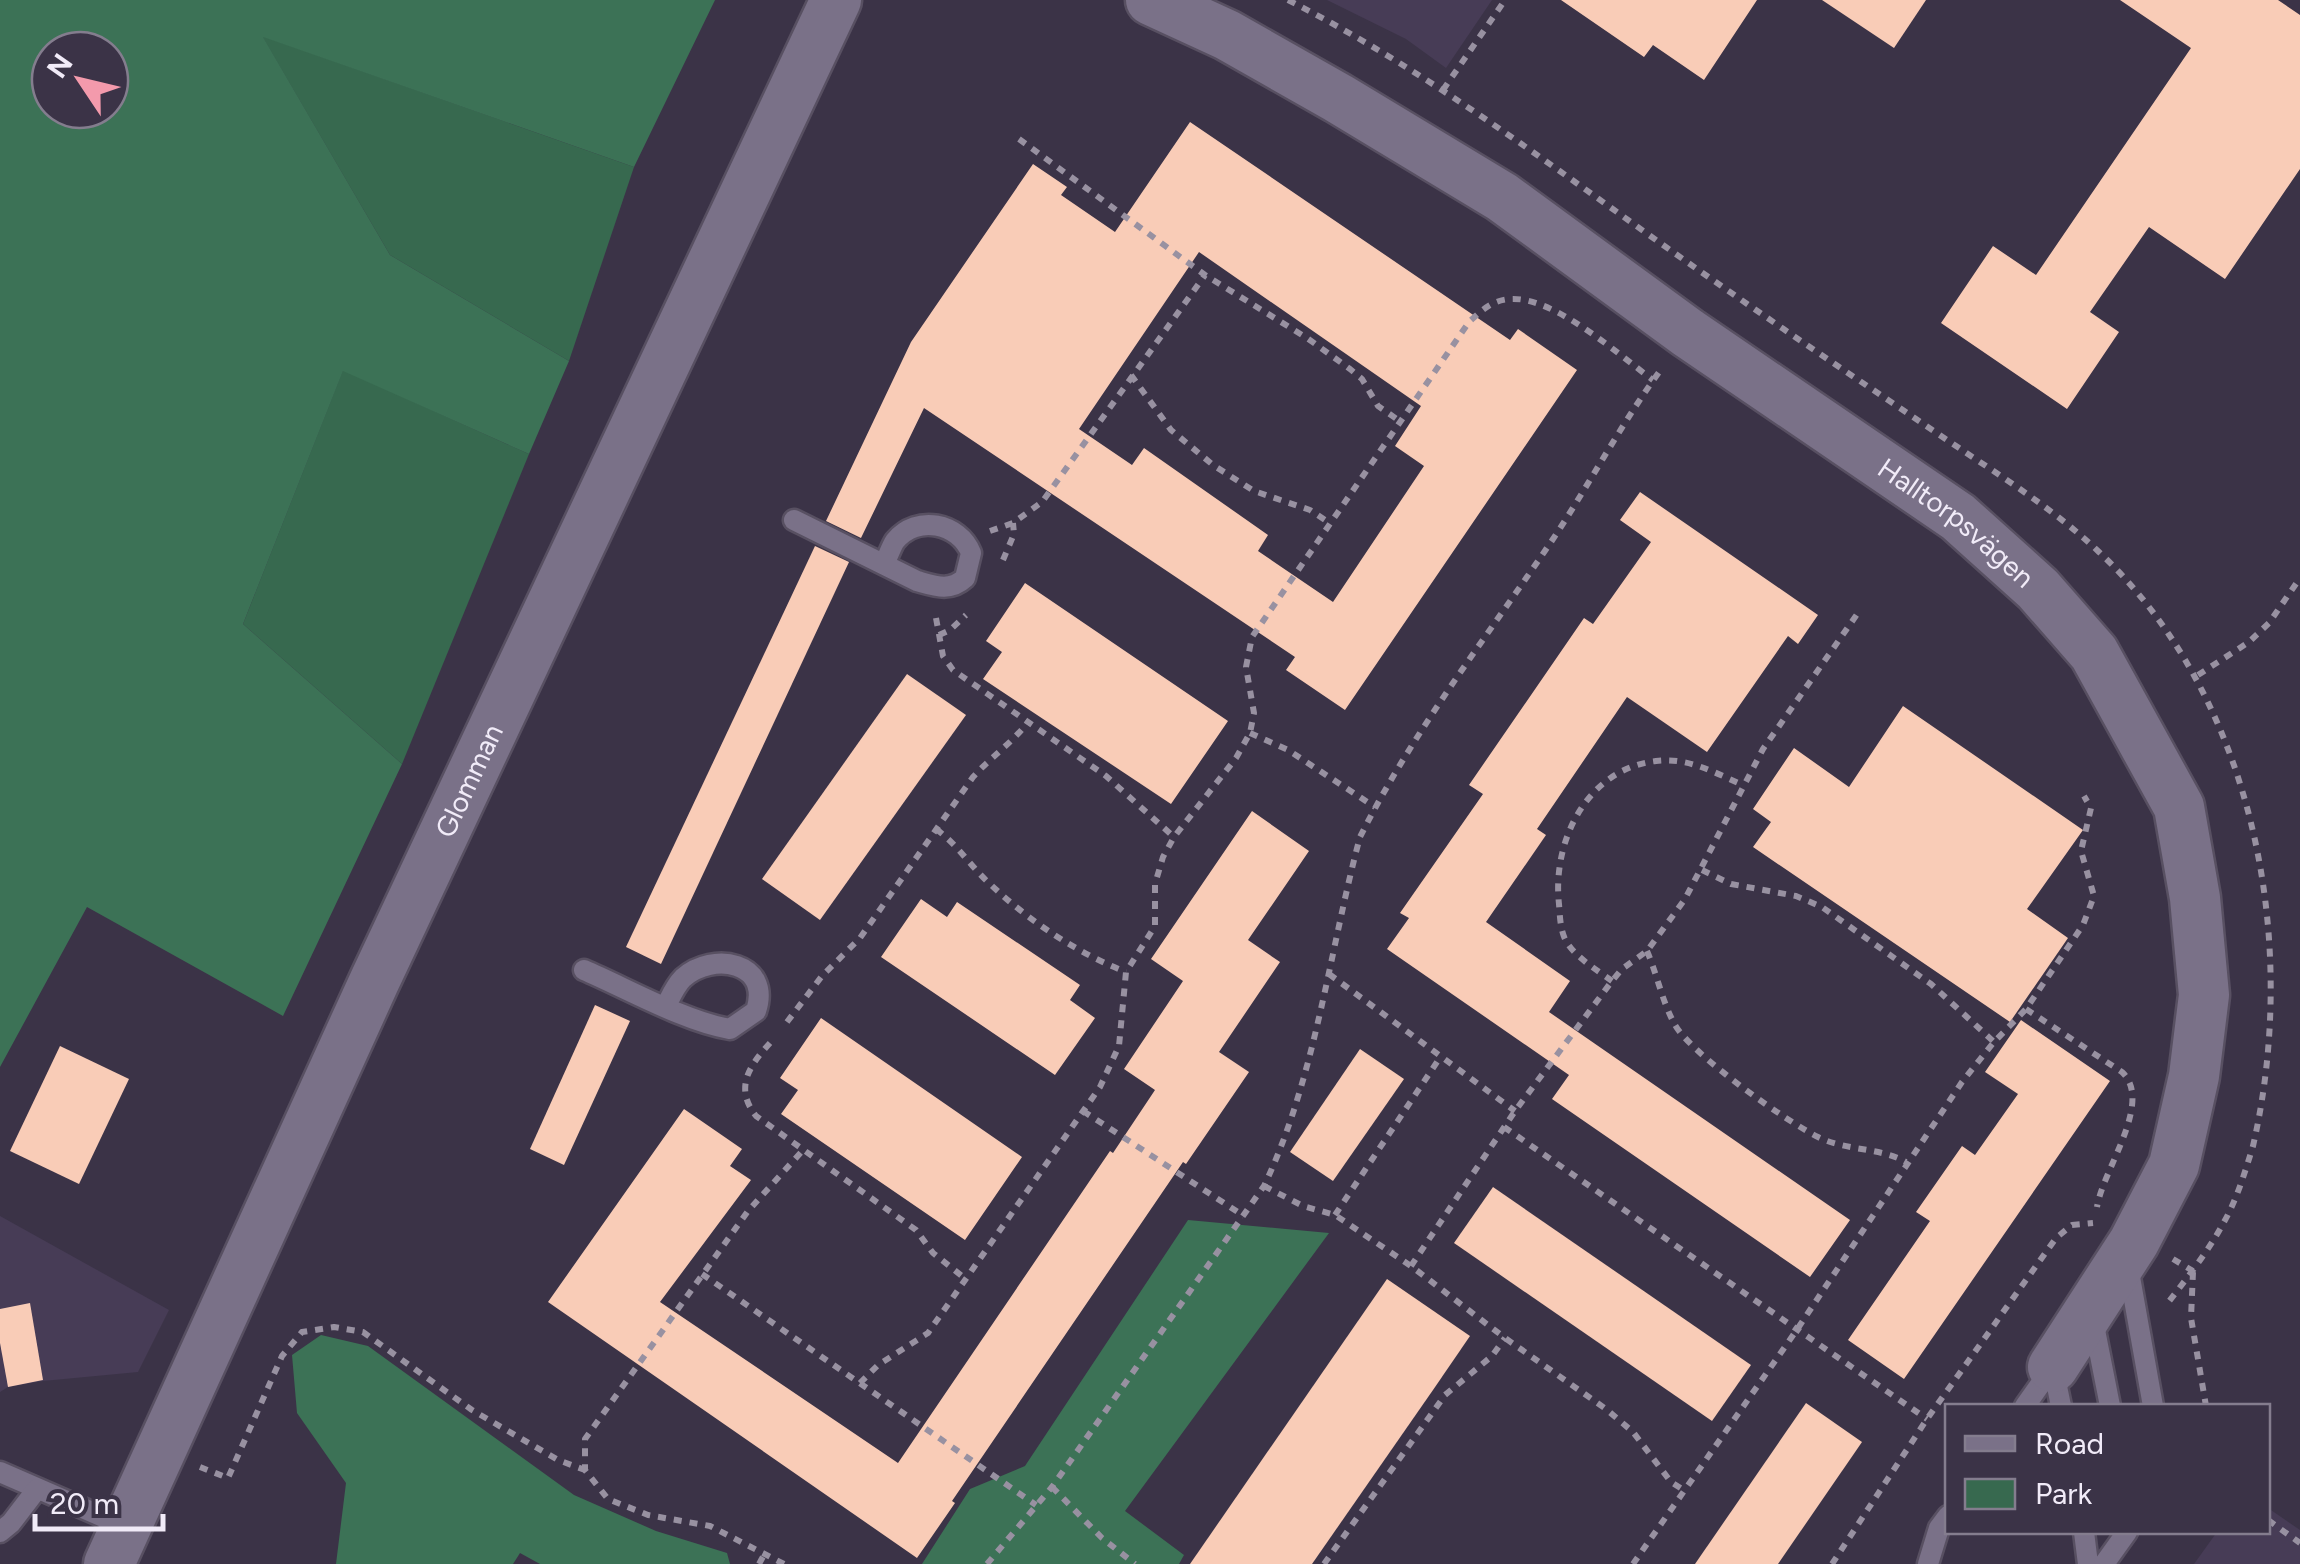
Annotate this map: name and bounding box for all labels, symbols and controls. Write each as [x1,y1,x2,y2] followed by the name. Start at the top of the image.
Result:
[30,30,130,130] north arrow
[39,47,80,84] text: N
[1872,451,2041,594] street label: Halltorpsvägen
[428,719,510,843] street label: Glomman
[1945,1404,2270,1534] legend
[2035,1425,2104,1462] text: Road
[35,1469,162,1531] scale bar
[2035,1475,2093,1512] text: Park
[50,1485,119,1522] text: 20 m

